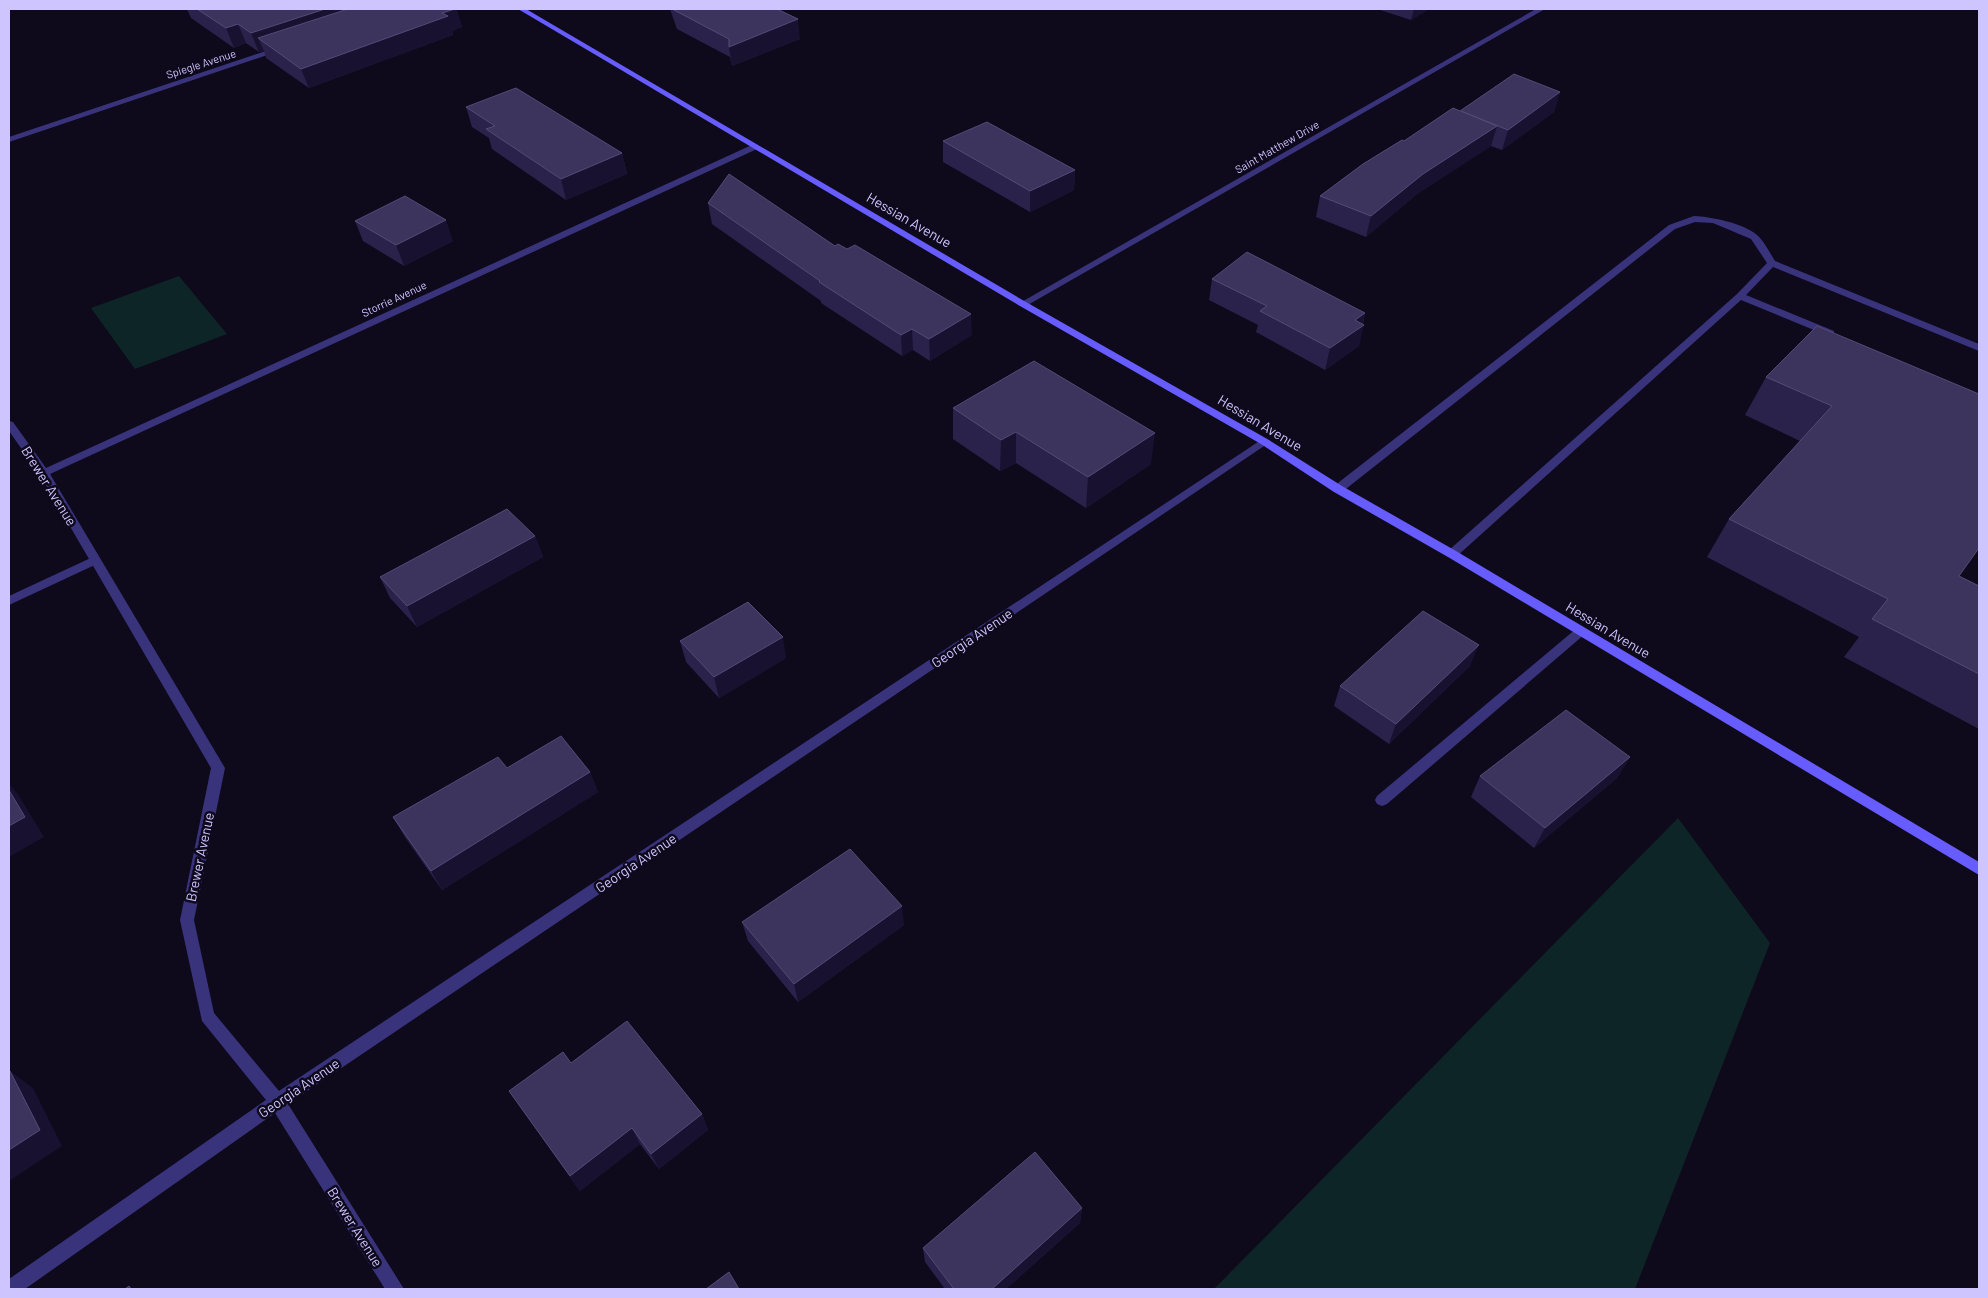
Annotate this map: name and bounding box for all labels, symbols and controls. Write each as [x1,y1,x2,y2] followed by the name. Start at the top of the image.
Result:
[164,46,238,81] street label: Spiegle Avenue
[1233,117,1321,176] street label: Saint Matthew Drive
[864,188,955,251] street label: Hessian Avenue
[359,278,428,319] street label: Storrie Avenue
[1215,391,1305,454] street label: Hessian Avenue
[18,443,81,529] street label: Brewer Avenue
[1563,598,1653,661] street label: Hessian Avenue
[928,604,1015,671] street label: Georgia Avenue
[182,811,217,903] street label: Brewer Avenue
[592,829,679,896] street label: Georgia Avenue
[255,1054,342,1121] street label: Georgia Avenue
[324,1184,387,1270] street label: Brewer Avenue

